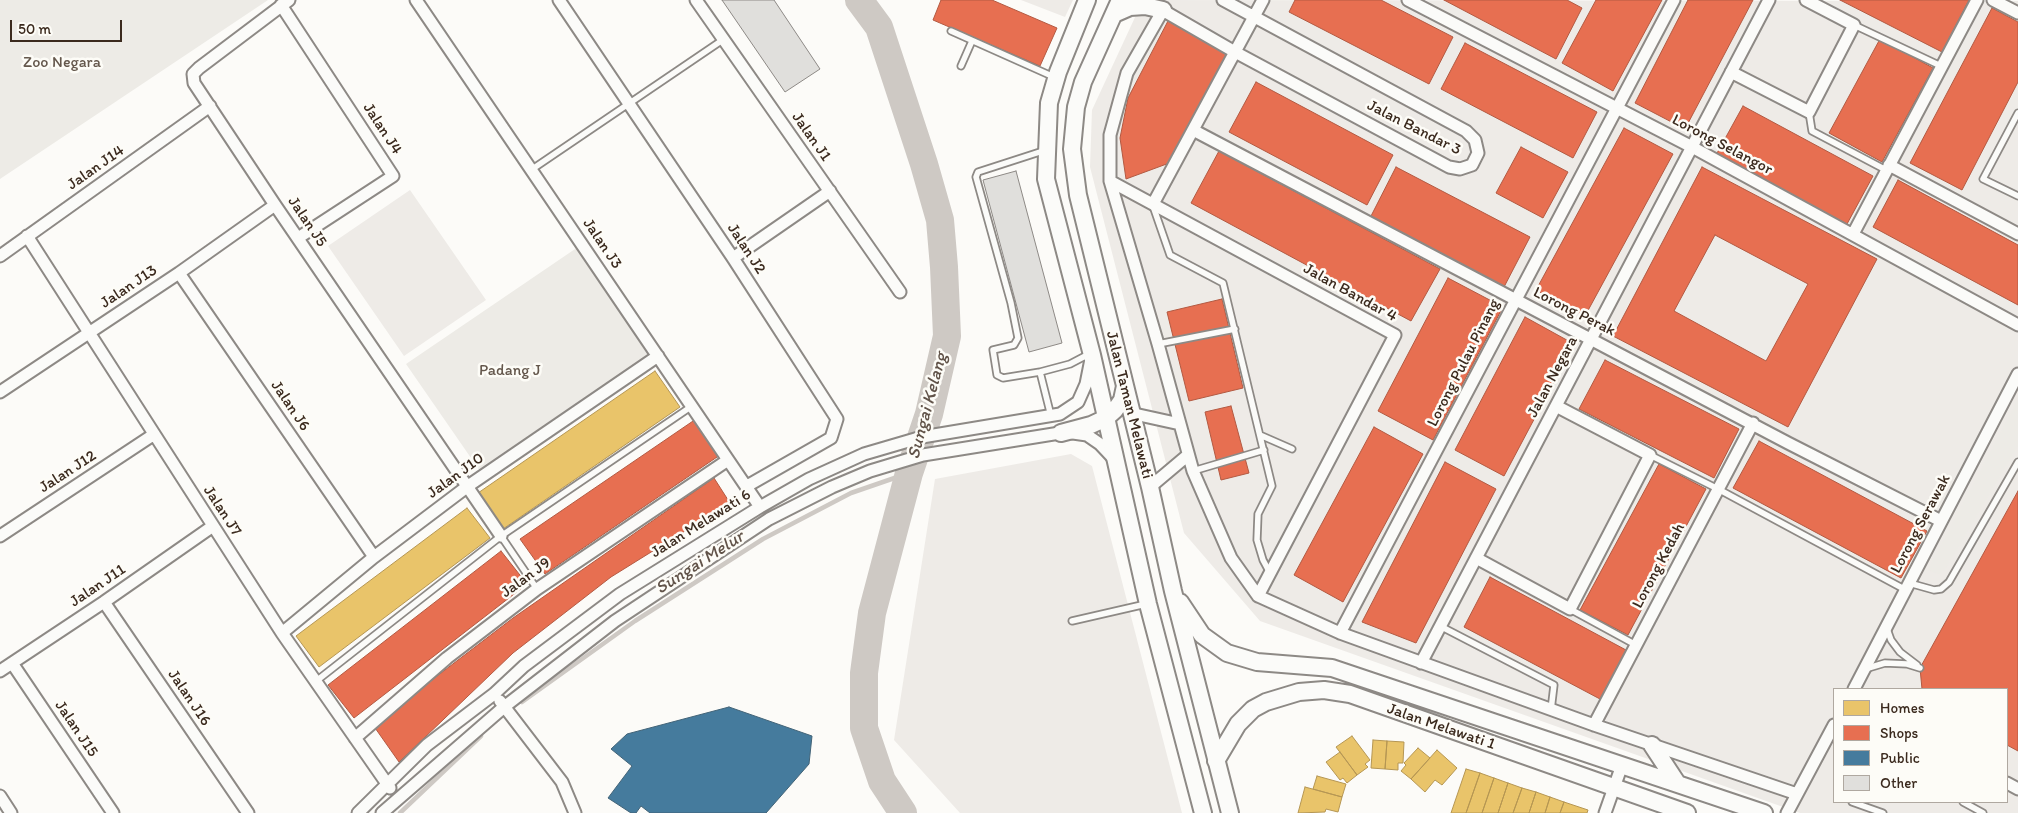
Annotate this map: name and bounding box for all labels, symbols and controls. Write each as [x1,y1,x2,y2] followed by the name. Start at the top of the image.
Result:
[12,10,125,42] scale bar
[18,20,51,38] text: 50 m
[23,53,101,73] park label: Zoo Negara
[1364,96,1464,160] street label: Jalan Bandar 3
[358,100,406,158] street label: Jalan J4
[787,109,835,165] street label: Jalan J1
[1668,110,1776,180] street label: Lorong Selangor
[64,141,128,195] street label: Jalan J14
[283,193,331,251] street label: Jalan J5
[578,215,626,273] street label: Jalan J3
[723,220,769,278] street label: Jalan J2
[1300,259,1400,327] street label: Jalan Bandar 4
[97,261,161,313] street label: Jalan J13
[1530,283,1618,341] street label: Lorong Perak
[1423,296,1505,430] street label: Lorong Pulau Pinang
[1101,329,1157,481] street label: Jalan Taman Melawati
[1524,333,1582,421] street label: Jalan Negara
[903,350,953,462] water label: Sungai Kelang
[479,361,541,381] park label: Padang J
[266,377,314,435] street label: Jalan J6
[36,447,100,497] street label: Jalan J12
[424,449,488,503] street label: Jalan J10
[1887,471,1955,577] street label: Lorong Serawak
[199,482,245,540] street label: Jalan J7
[647,486,755,562] street label: Jalan Melawati 6
[1629,520,1689,612] street label: Lorong Kedah
[652,526,748,600] water label: Sungai Melur
[497,554,555,602] street label: Jalan J9
[67,560,129,612] street label: Jalan J11
[163,666,215,730] street label: Jalan J16
[1833,688,2008,803] legend
[50,697,102,761] street label: Jalan J15
[1384,699,1498,755] street label: Jalan Melawati 1
[1880,699,1924,717] text: Homes
[1880,724,1918,742] text: Shops
[1880,749,1920,767] text: Public
[1880,774,1917,792] text: Other

